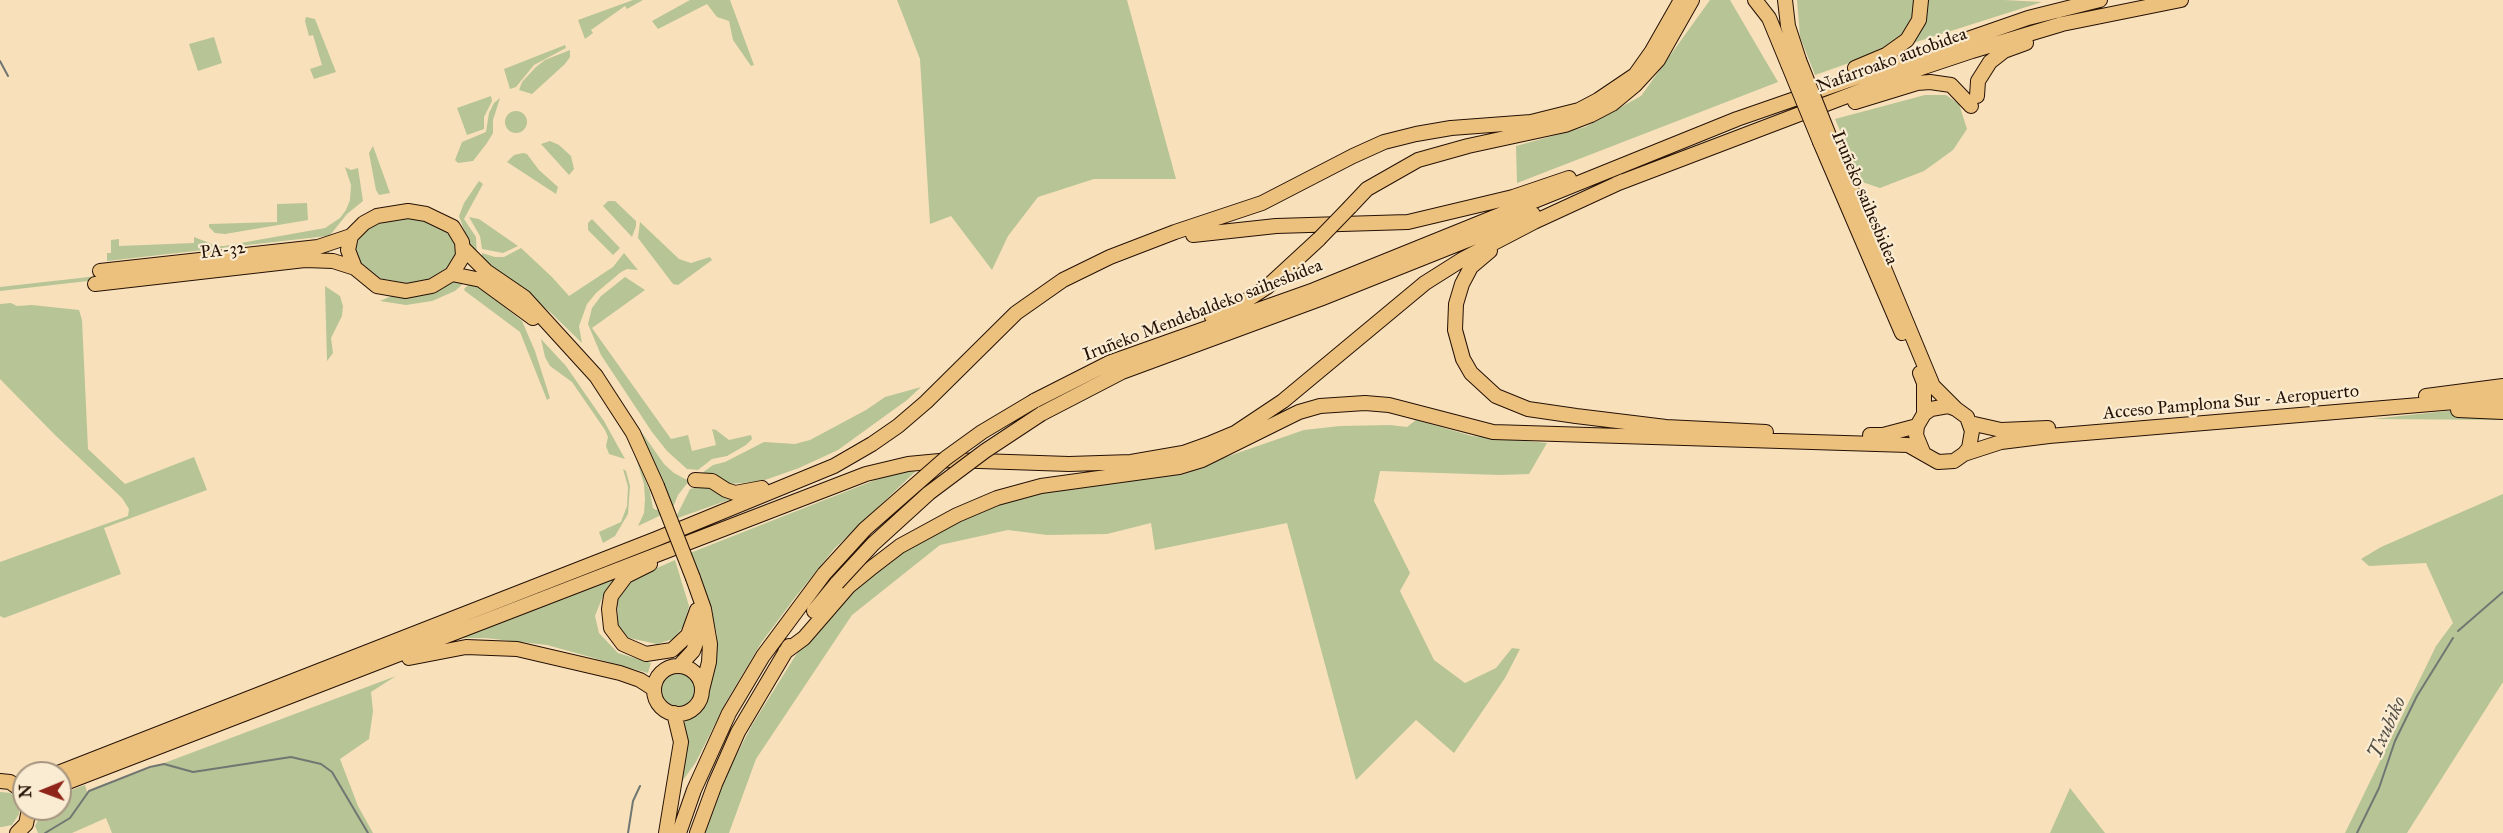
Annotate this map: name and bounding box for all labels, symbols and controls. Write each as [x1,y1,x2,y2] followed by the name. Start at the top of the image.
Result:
[1814,24,1970,98] street label: Nafarroako autobidea
[1826,128,1902,268] street label: Iruñeko saihesbidea
[199,238,247,264] street label: PA-32
[1080,255,1326,367] street label: Iruñeko Mendebaldeko saihesbidea
[2102,381,2360,425] street label: Acceso Pamplona Sur - Aeropuerto
[2364,693,2412,763] water label: Txubiko
[12,761,72,821] north arrow
[16,784,35,798] text: N

